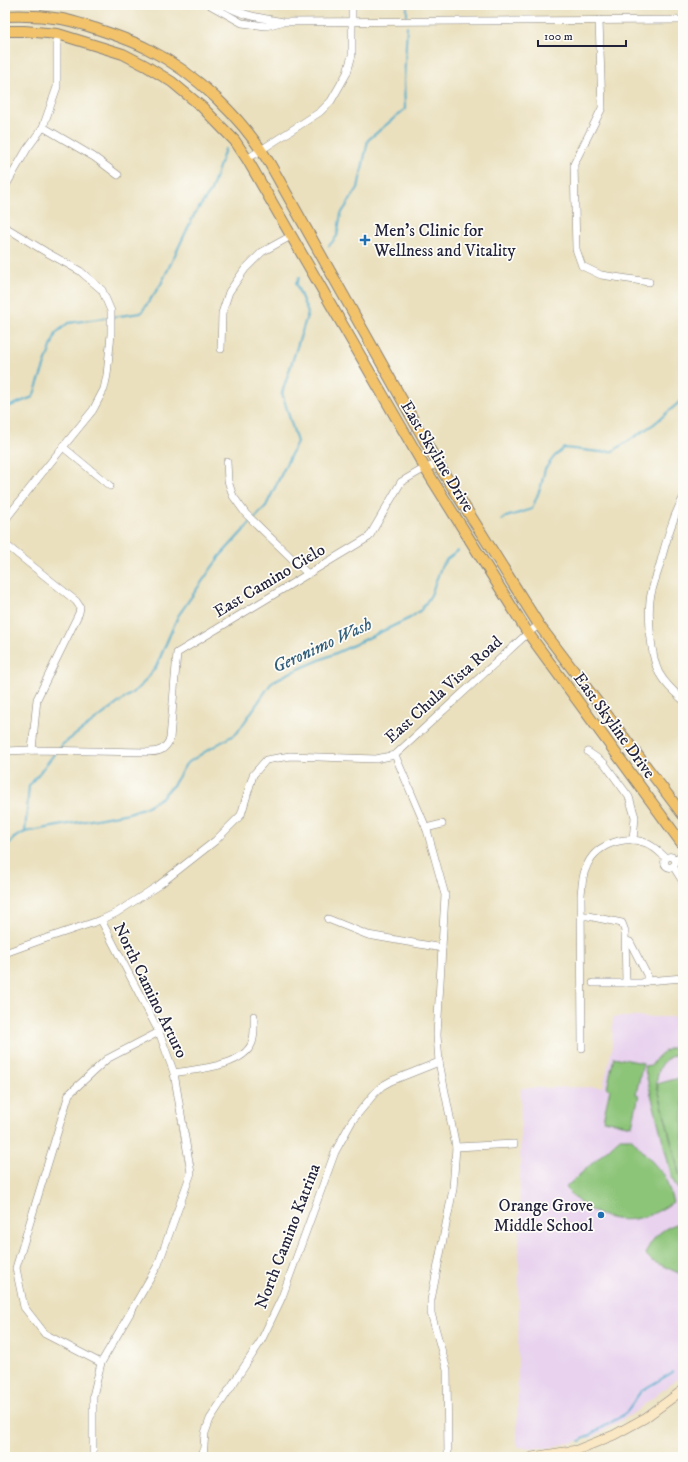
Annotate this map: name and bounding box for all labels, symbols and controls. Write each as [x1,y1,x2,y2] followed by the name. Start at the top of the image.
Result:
[538,22,626,48] scale bar
[544,29,573,44] text: 100 m
[373,220,517,262] place label: Men's Clinic for Wellness and Vitality
[359,234,371,246] marker: Men's Clinic for Wellness and Vitality
[395,397,479,516] street label: East Skyline Drive
[210,539,329,623] street label: East Camino Cielo
[269,613,376,679] water label: Geronimo Wash
[380,631,507,748] street label: East Chula Vista Road
[568,668,660,783] street label: East Skyline Drive
[108,919,192,1062] street label: North Camino Arturo
[250,1160,326,1312] street label: North Camino Katrina
[494,1195,593,1237] place label: Orange Grove Middle School
[596,1210,606,1220] marker: Orange Grove Middle School

